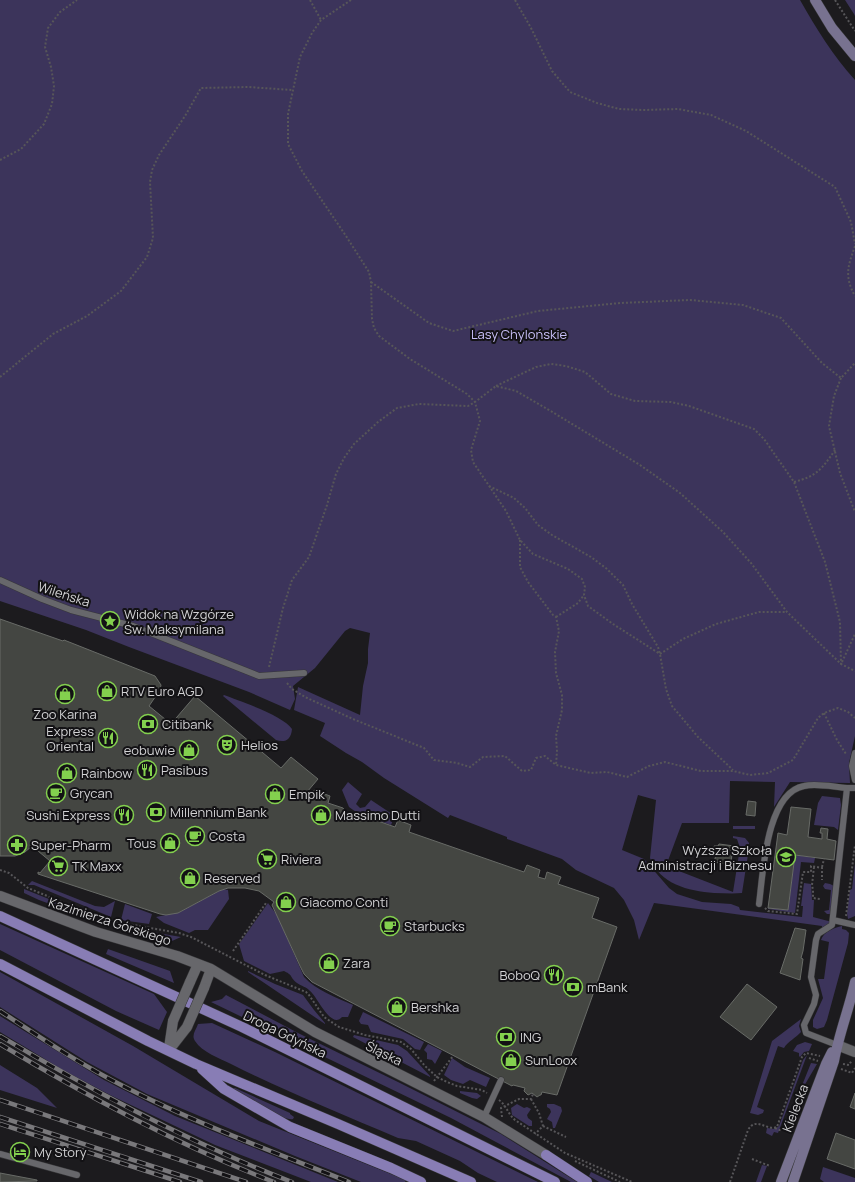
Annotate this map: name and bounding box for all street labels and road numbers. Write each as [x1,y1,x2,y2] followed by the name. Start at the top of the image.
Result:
[36,577,92,611] street label: Wileńska
[46,893,174,949] street label: Kazimierza Górskiego
[240,1006,330,1062] street label: Droga Gdyńska
[363,1036,405,1070] street label: Śląska
[778,1082,812,1134] street label: Kielecka

